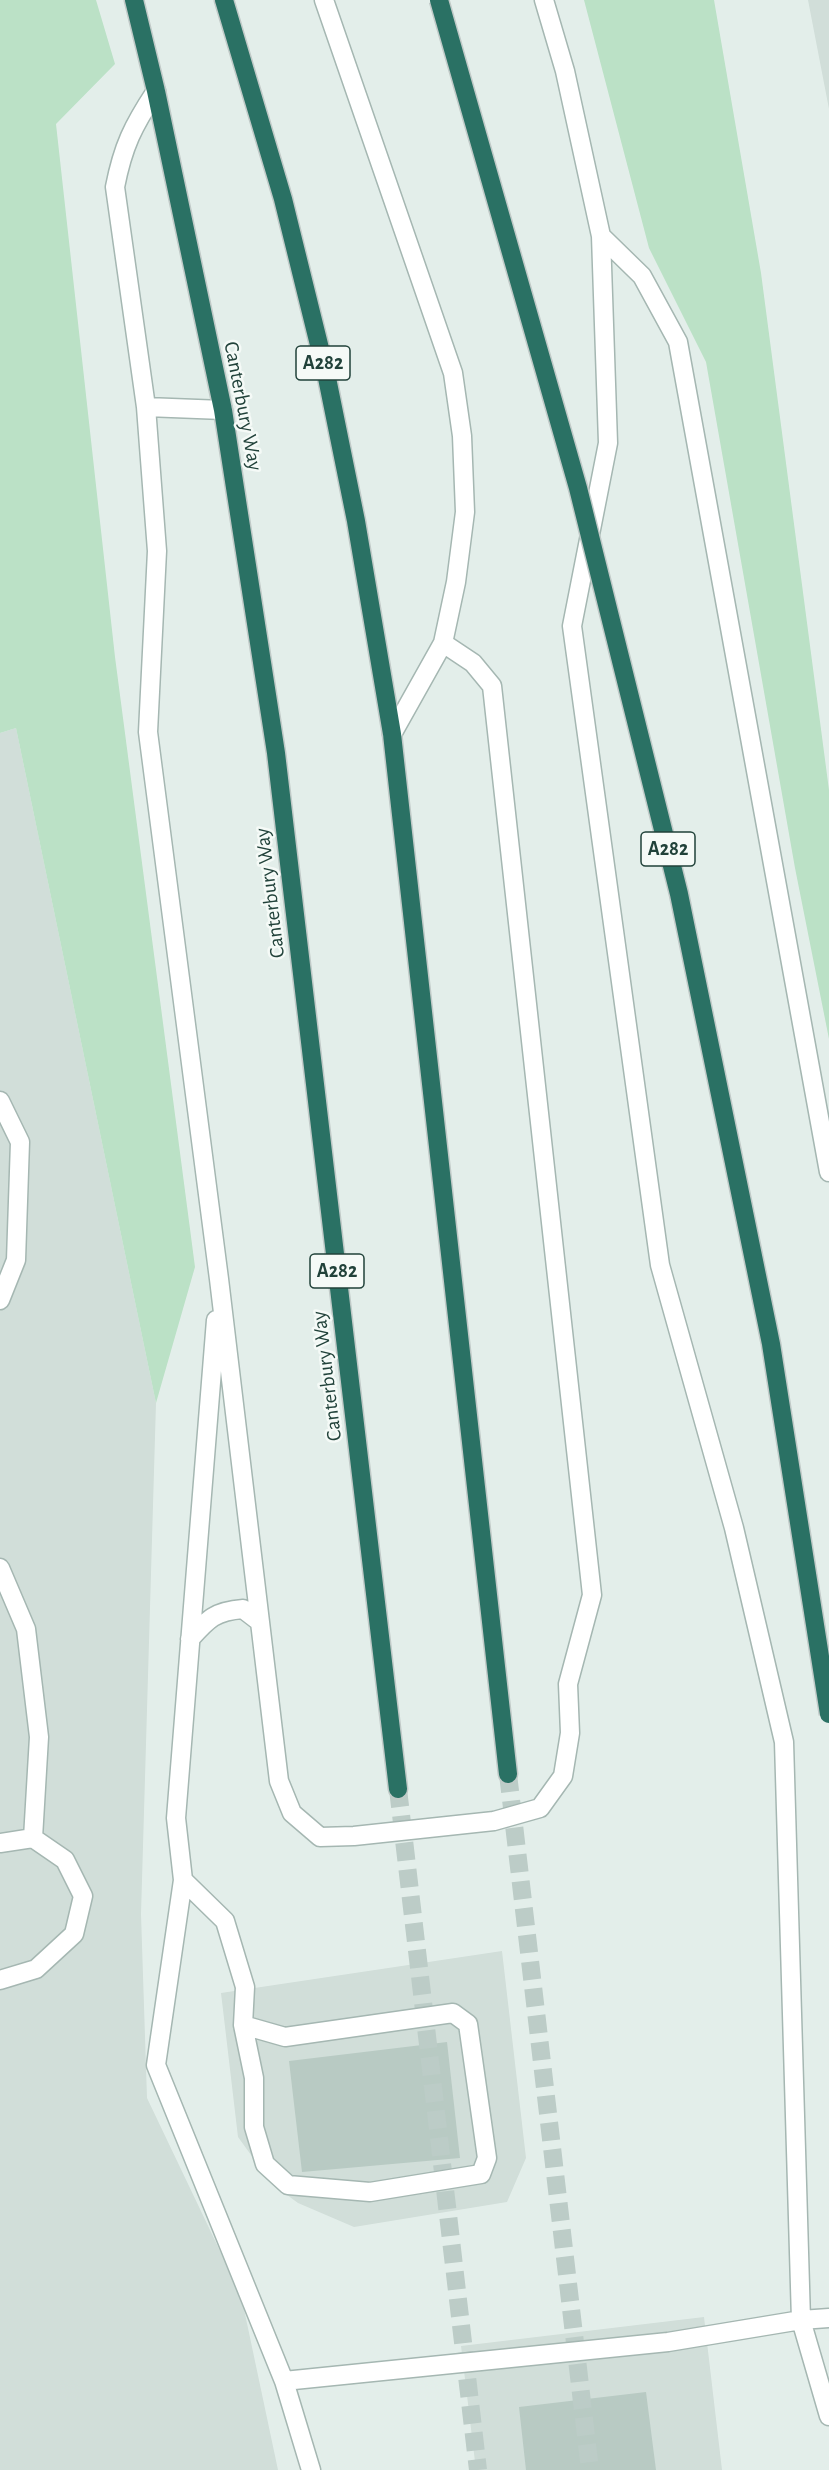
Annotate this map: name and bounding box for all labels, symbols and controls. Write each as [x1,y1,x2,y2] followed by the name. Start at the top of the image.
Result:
[218,339,268,473] street label: Canterbury Way
[296,346,350,380] road number: A282
[250,826,290,960] street label: Canterbury Way
[641,832,695,866] road number: A282
[310,1254,364,1288] road number: A282
[307,1309,347,1443] street label: Canterbury Way

